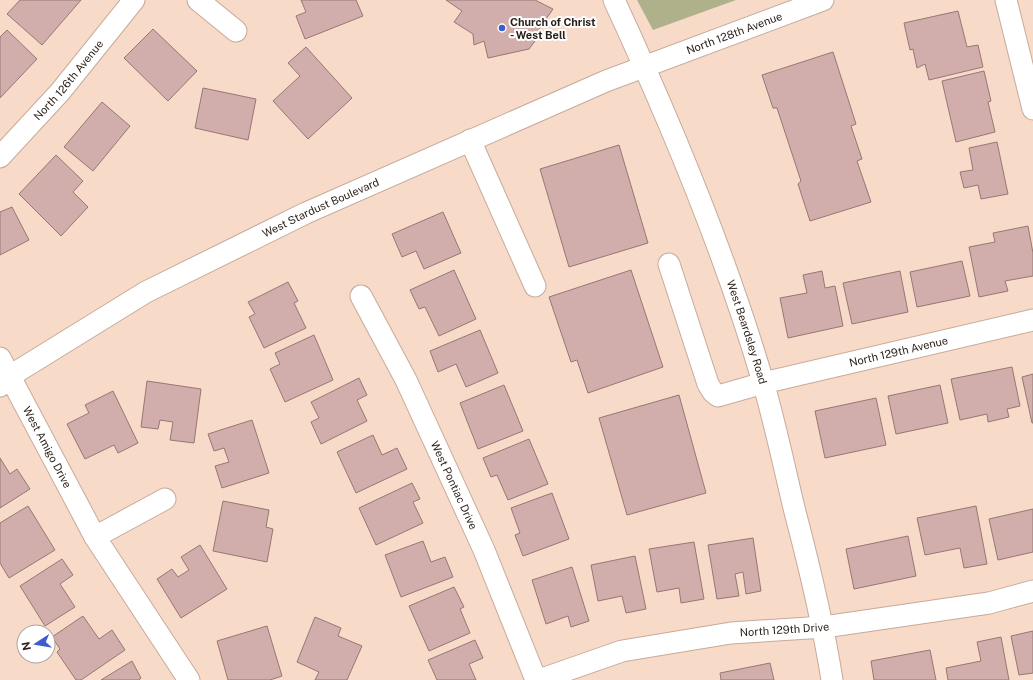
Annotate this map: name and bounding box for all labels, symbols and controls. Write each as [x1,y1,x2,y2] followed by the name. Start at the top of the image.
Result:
[685,10,784,56] street label: North 128th Avenue
[510,16,596,41] place label: Church of Christ - West Bell
[497,23,507,33] marker: Church of Christ - West Bell
[31,38,105,122] street label: North 126th Avenue
[260,176,381,240] street label: West Stardust Boulevard
[725,279,769,385] street label: West Beardsley Road
[848,334,949,369] street label: North 129th Avenue
[21,404,74,490] street label: West Amigo Drive
[429,439,480,531] street label: West Pontiac Drive
[739,620,830,638] street label: North 129th Drive
[16,624,56,664] north arrow
[19,641,33,652] text: N

